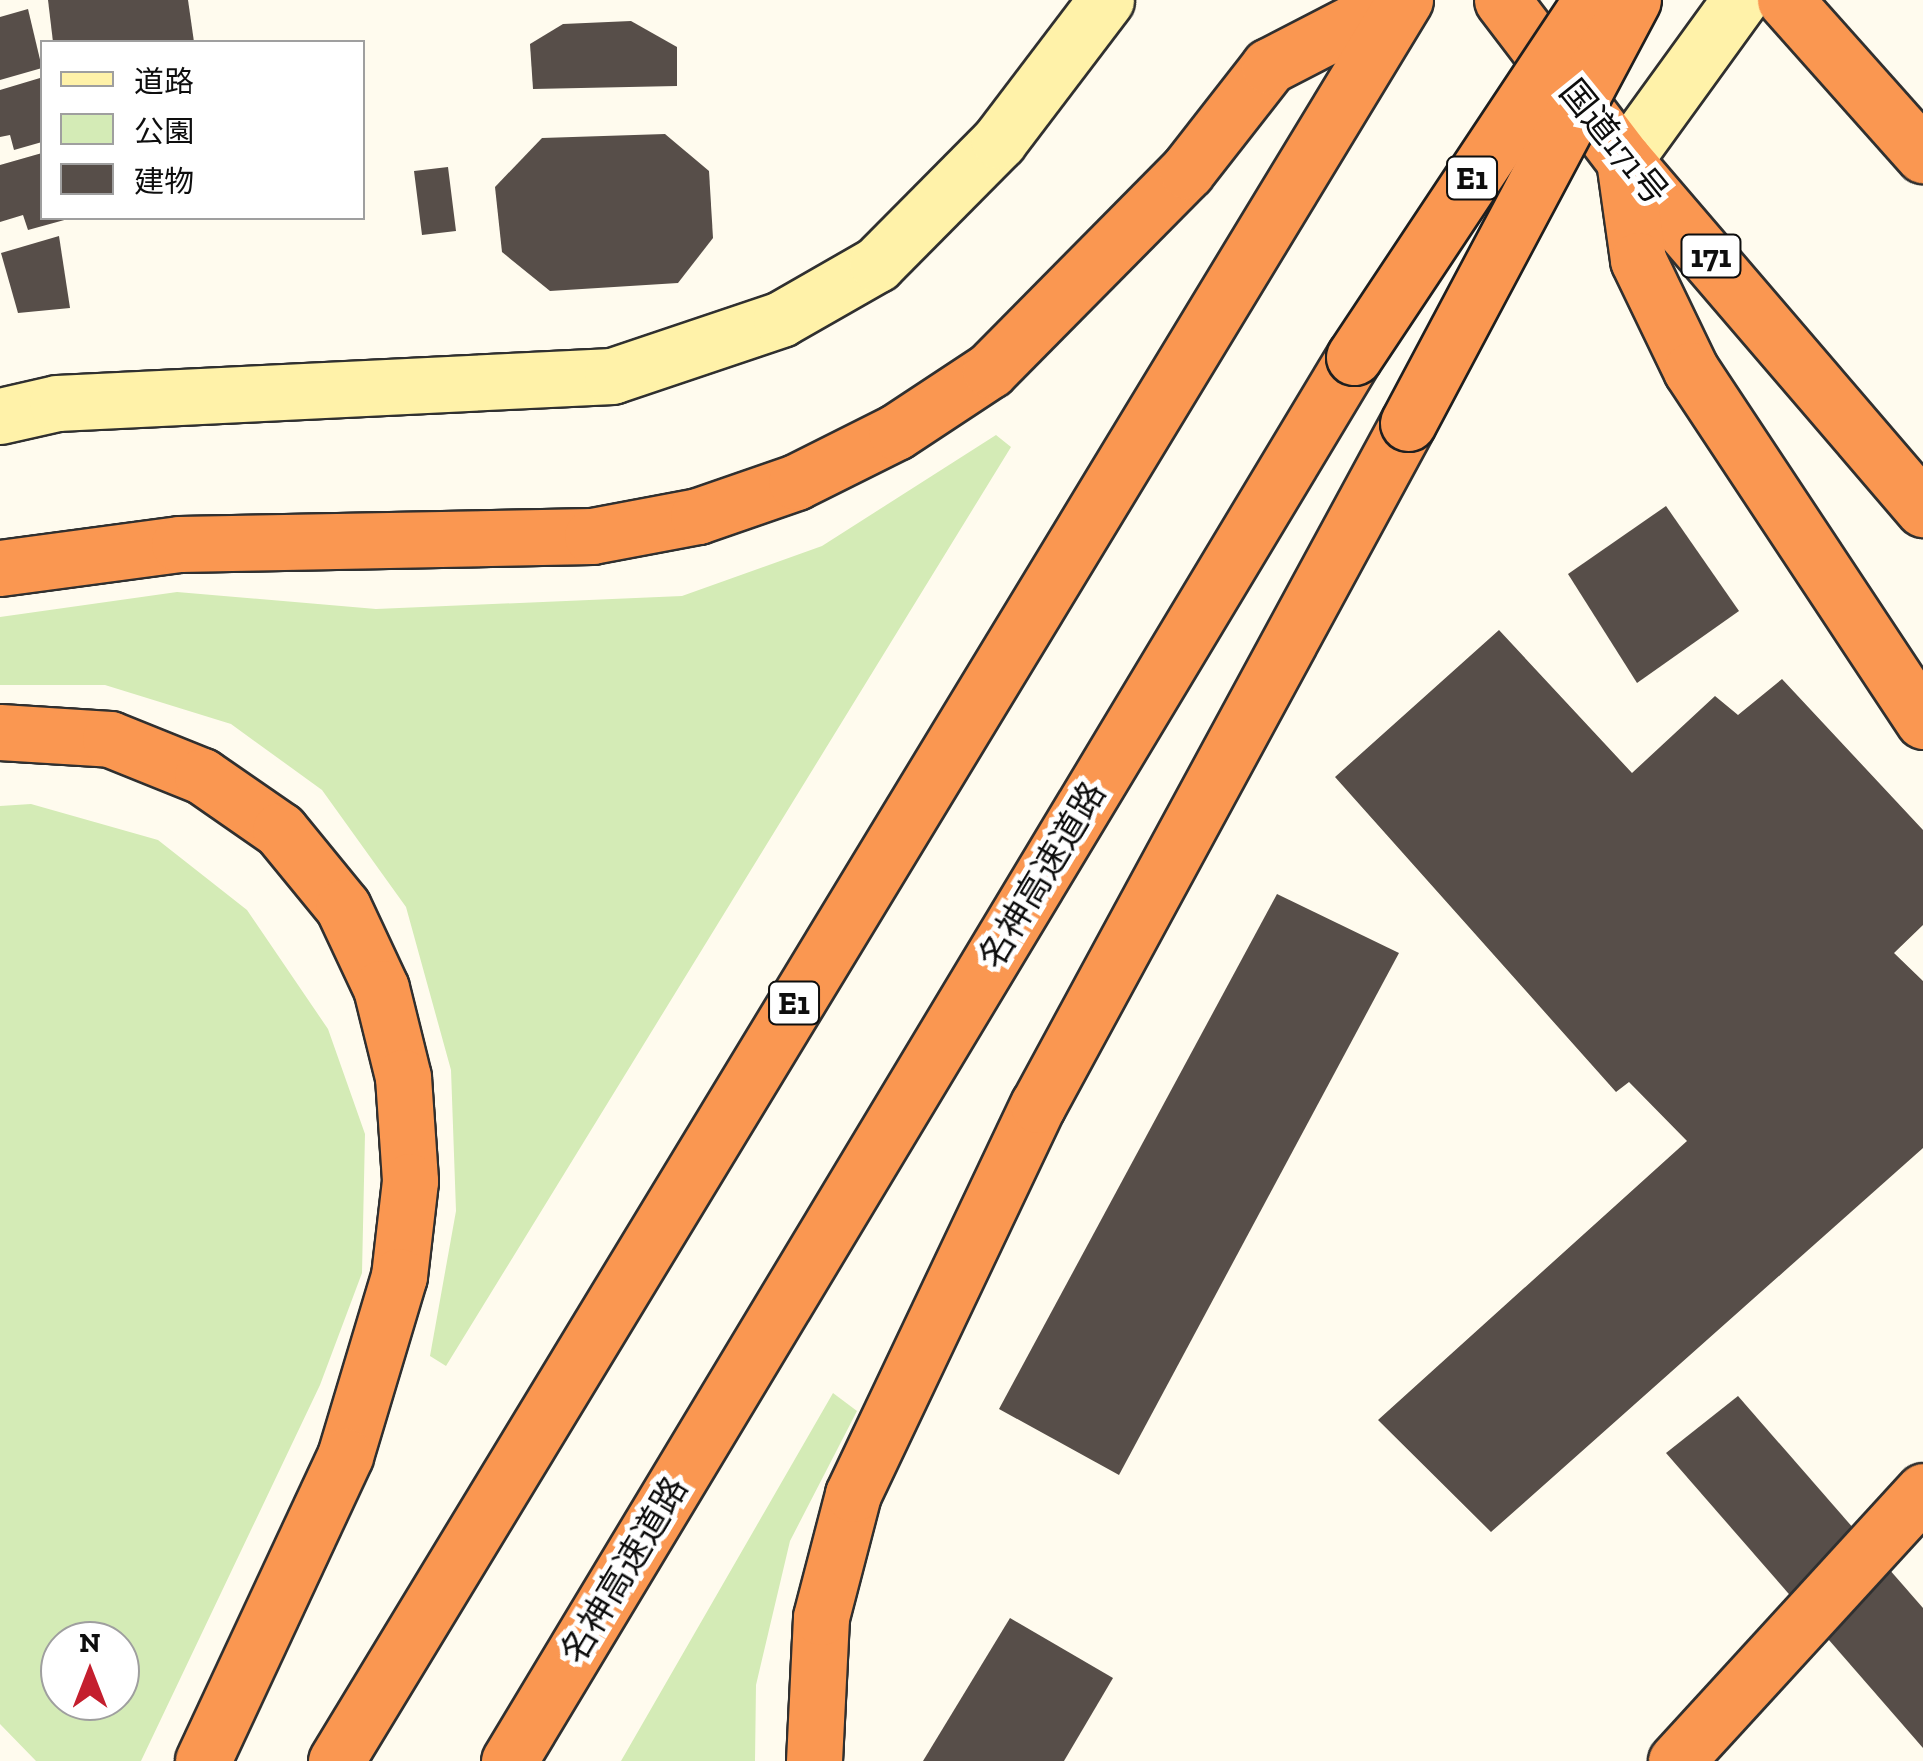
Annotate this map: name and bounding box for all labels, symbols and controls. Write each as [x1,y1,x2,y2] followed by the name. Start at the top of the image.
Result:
[40,40,365,220] legend
[134,64,194,100] text: 道路
[1551,71,1677,213] street label: 国道171号
[134,114,194,150] text: 公園
[1444,151,1500,205] road number: E1
[134,164,194,200] text: 建物
[1678,229,1744,283] road number: 171
[970,774,1114,976] street label: 名神高速道路
[766,976,822,1030] road number: E1
[552,1469,696,1671] street label: 名神高速道路
[40,1621,140,1721] north arrow
[79,1626,101,1659] text: N

